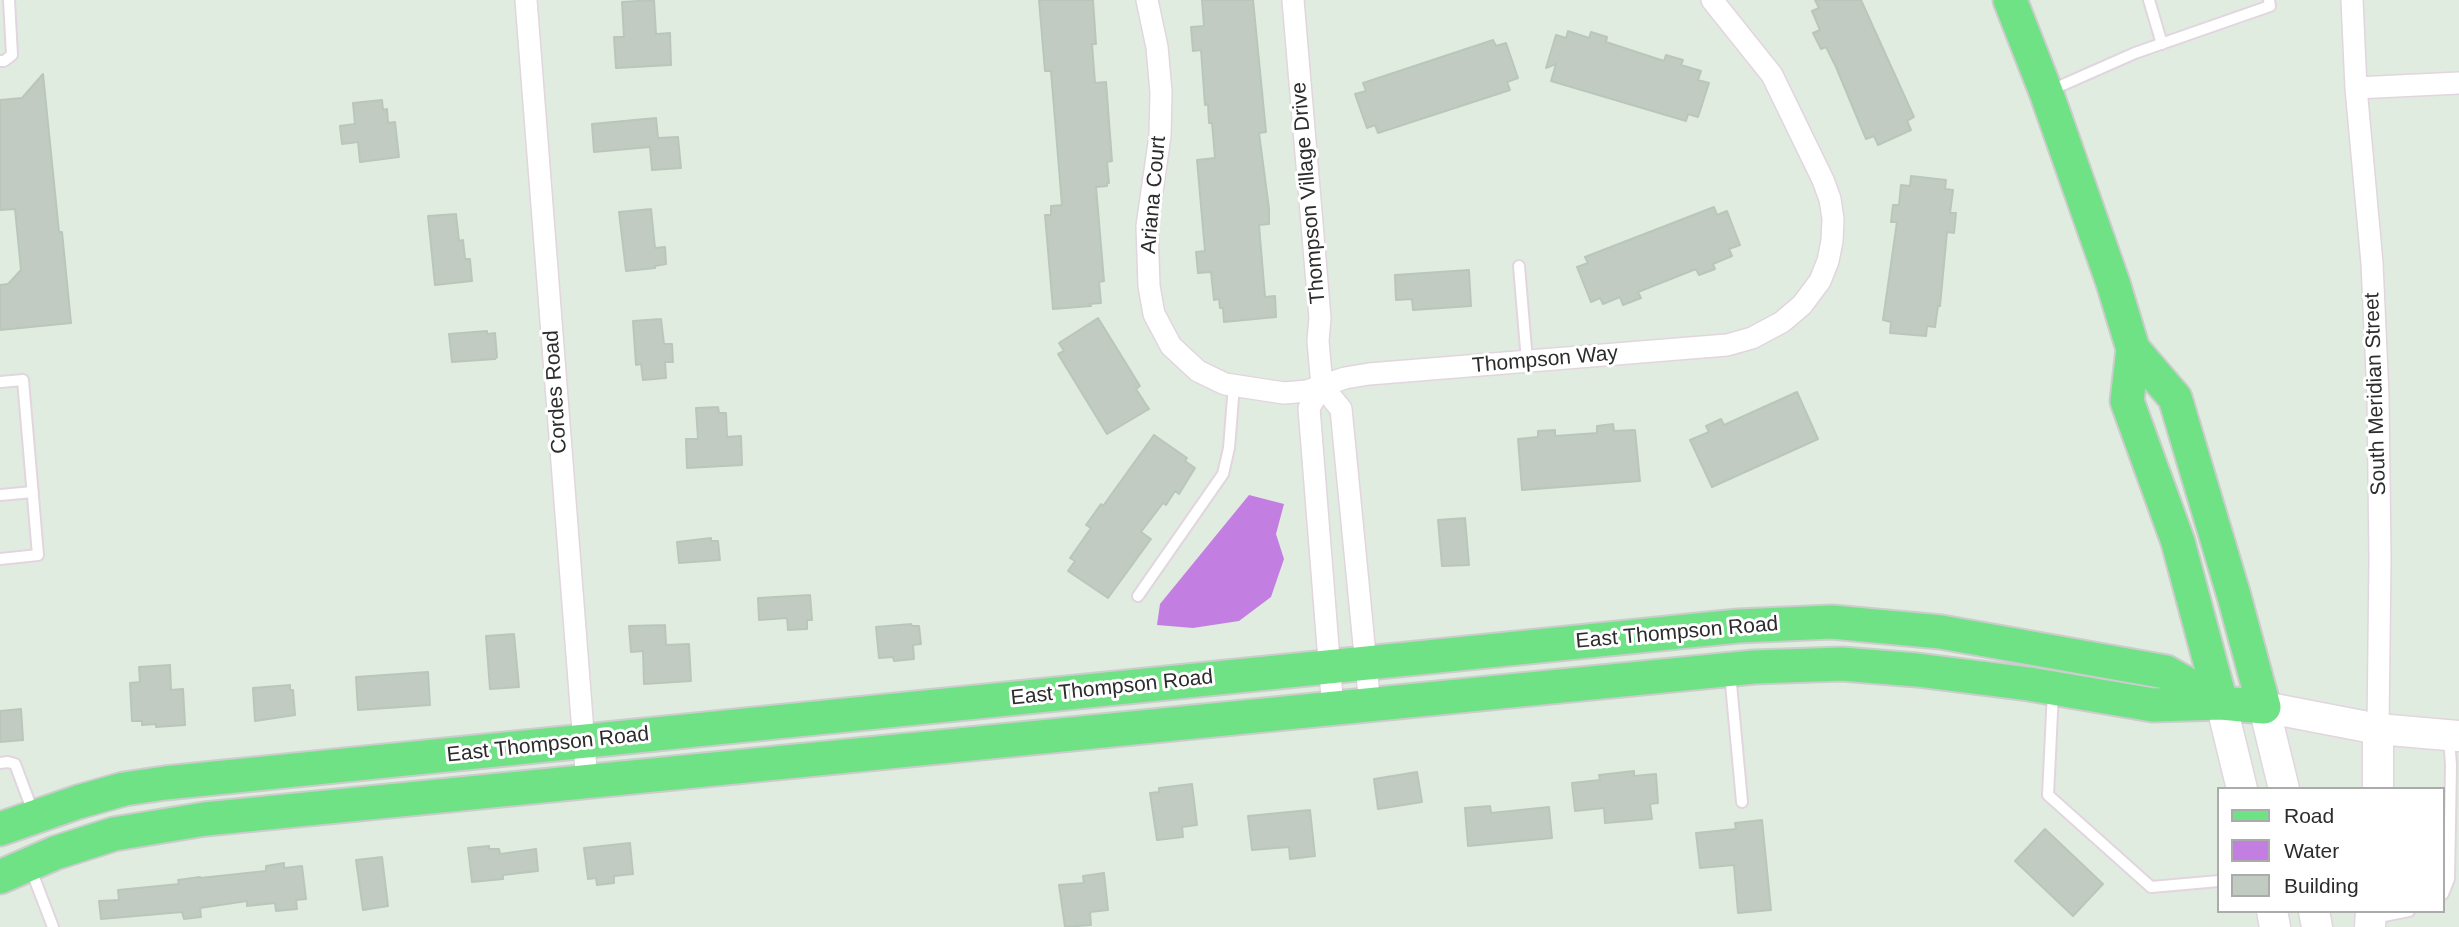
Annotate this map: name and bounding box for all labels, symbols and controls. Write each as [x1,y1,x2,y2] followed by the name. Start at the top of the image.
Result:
[1287,81,1331,305] street label: Thompson Village Drive
[1136,135,1172,255] street label: Ariana Court
[2360,292,2392,496] street label: South Meridian Street
[539,329,573,455] street label: Cordes Road
[1471,341,1619,379] street label: Thompson Way
[1575,612,1779,654] street label: East Thompson Road
[1010,665,1214,711] street label: East Thompson Road
[446,722,650,768] street label: East Thompson Road
[2218,787,2445,913] legend
[2284,804,2334,827] text: Road
[2284,839,2339,862] text: Water
[2284,874,2359,897] text: Building

